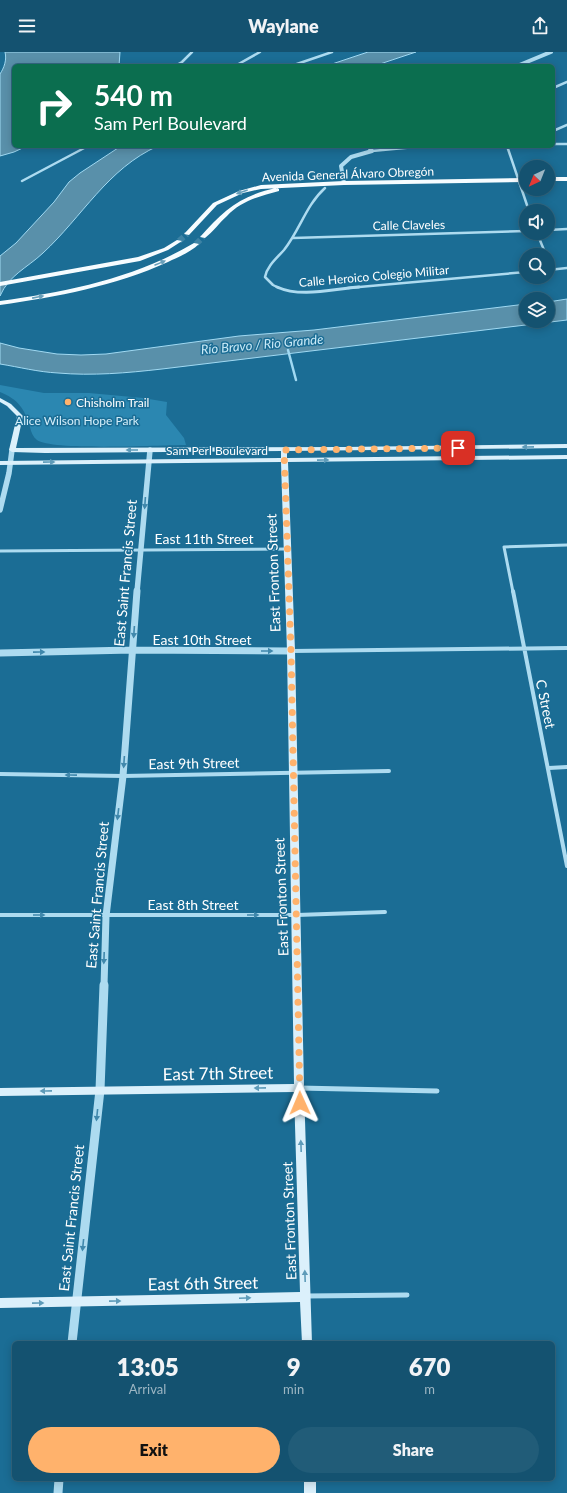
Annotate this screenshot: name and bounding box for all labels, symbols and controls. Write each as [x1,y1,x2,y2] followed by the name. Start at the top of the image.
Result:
[16,15,38,37] icon: menu
[248,15,319,37] text: Waylane
[529,15,551,37] icon: share
[94,78,173,112] text: 540 m
[28,80,80,132] icon: right
[94,112,247,134] text: Sam Perl Boulevard
[519,160,555,196] north arrow
[519,160,555,328] map controls
[262,163,434,185] street label: Avenida General Álvaro Obregón
[235,189,247,195] one-way arrow
[519,204,555,240] button: sound
[373,217,445,233] street label: Calle Claveles
[519,248,555,284] button: search
[155,260,166,266] one-way arrow
[298,262,450,290] street label: Calle Heroico Colegio Militar
[519,292,555,328] button: layers
[32,294,45,300] one-way arrow
[200,331,324,357] water label: Río Bravo / Rio Grande
[76,395,149,410] place label: Chisholm Trail
[63,397,73,407] marker: Chisholm Trail
[15,413,140,428] park label: Alice Wilson Hope Park
[441,431,475,465] pin
[447,437,469,459] icon: arrive
[166,443,268,458] street label: Sam Perl Boulevard
[521,444,534,450] one-way arrow
[125,447,138,453] one-way arrow
[317,457,330,463] one-way arrow
[43,459,56,465] one-way arrow
[142,497,149,509] one-way arrow
[110,499,140,647] street label: East Saint Francis Street
[262,513,284,633] street label: East Fronton Street
[154,530,254,547] street label: East 11th Street
[130,626,137,638] one-way arrow
[152,631,252,648] street label: East 10th Street
[261,648,274,654] one-way arrow
[33,649,46,655] one-way arrow
[533,678,559,730] street label: C Street
[148,754,240,772] street label: East 9th Street
[120,756,127,768] one-way arrow
[64,772,77,778] one-way arrow
[115,808,121,820] one-way arrow
[82,821,112,969] street label: East Saint Francis Street
[270,837,292,957] street label: East Fronton Street
[147,896,239,913] street label: East 8th Street
[33,912,46,918] one-way arrow
[247,912,260,918] one-way arrow
[101,952,108,964] one-way arrow
[163,1062,273,1084] street label: East 7th Street
[279,1082,321,1124] position arrow
[253,1085,266,1091] one-way arrow
[39,1088,52,1094] one-way arrow
[94,1109,100,1121] one-way arrow
[298,1139,304,1152] one-way arrow
[55,1144,87,1292] street label: East Saint Francis Street
[278,1161,300,1281] street label: East Fronton Street
[79,1238,86,1251] one-way arrow
[302,1270,309,1282] one-way arrow
[148,1272,258,1294] street label: East 6th Street
[239,1295,252,1301] one-way arrow
[109,1298,121,1305] one-way arrow
[32,1300,45,1306] one-way arrow
[117,1352,179,1381] text: 13:05
[287,1352,301,1381] text: 9
[409,1352,450,1381] text: 670
[129,1381,166,1397] text: Arrival
[283,1381,304,1397] text: min
[424,1381,435,1397] text: m
[28,1427,280,1473] button: Exit
[288,1427,539,1473] button: Share

